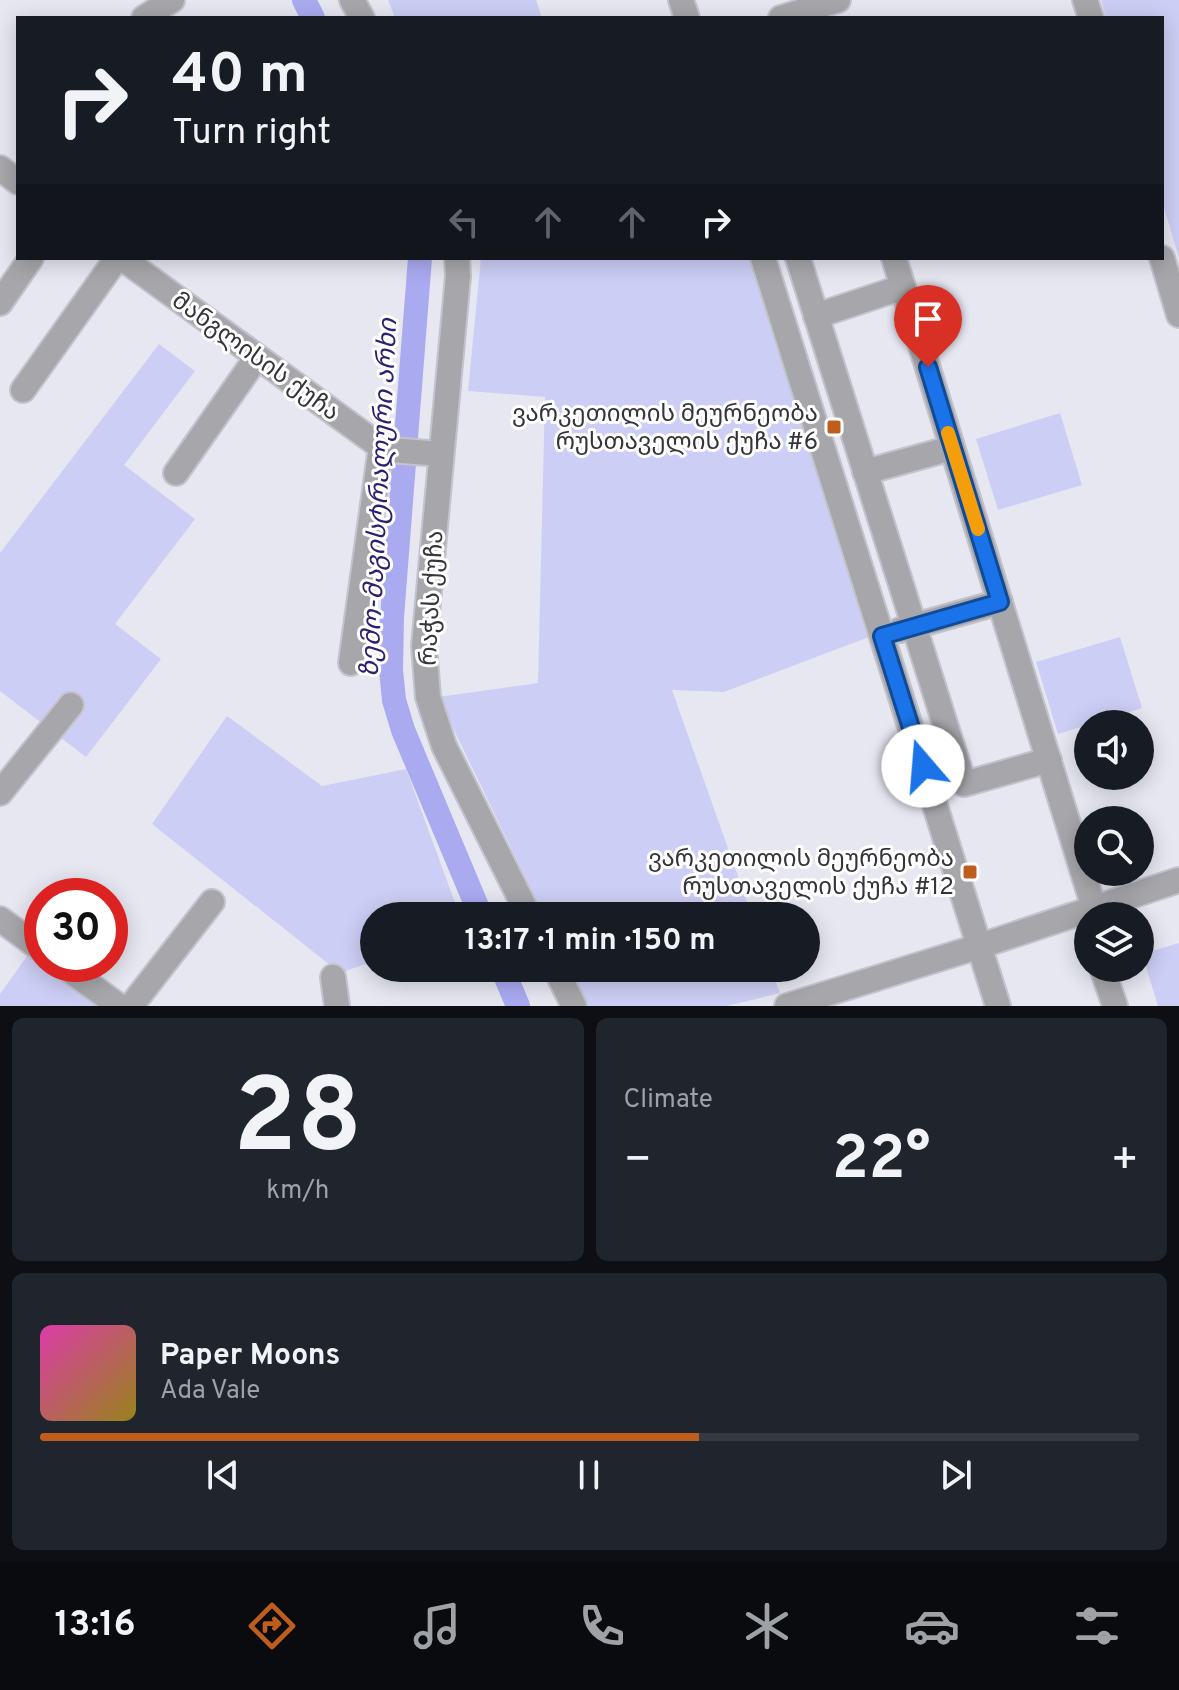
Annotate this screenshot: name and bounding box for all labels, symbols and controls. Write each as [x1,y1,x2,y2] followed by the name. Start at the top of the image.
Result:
[172,42,308,112] text: 40 m
[40,48,144,152] icon: right
[172,111,331,157] text: Turn right
[442,200,486,244] icon: left
[526,200,570,244] icon: ahead
[610,200,654,244] icon: ahead
[694,200,738,244] icon: right
[894,285,962,367] pin
[165,287,344,428] street label: მანგლისის ქუჩა
[906,297,950,341] icon: arrive
[355,317,406,678] water label: ზემო-მაგისტრალური არხი
[512,400,818,458] place label: ვარკეთილის მეურნეობა რუსთაველის ქუჩა #6
[825,418,843,436] marker: ვარკეთილის მეურნეობა რუსთაველის ქუჩა #6
[414,530,452,667] street label: რაჭას ქუჩა
[1074,710,1154,982] map controls
[1074,710,1154,790] button: sound
[881,724,965,808] position arrow
[1074,806,1154,886] button: search
[648,845,954,903] place label: ვარკეთილის მეურნეობა რუსთაველის ქუჩა #12
[961,863,979,881] marker: ვარკეთილის მეურნეობა რუსთაველის ქუჩა #12
[24,878,128,982] speed limit sign: 30
[1074,902,1154,982] button: layers
[464,923,716,960] text: 13:17 · 1 min · 150 m
[233,1057,362,1189] text: 28
[624,1084,713,1117] text: Climate
[832,1124,930,1200] text: 22°
[624,1134,652,1190] text: −
[1111,1134,1139,1190] text: +
[266,1175,329,1208] text: km/h
[160,1338,340,1375] text: Paper Moons
[160,1375,260,1408] text: Ada Vale
[201,1453,245,1497] icon: previous
[567,1453,611,1497] icon: pause
[934,1453,978,1497] icon: next
[244,1598,300,1654] icon: directions
[409,1598,465,1654] icon: music
[574,1598,630,1654] icon: phone
[739,1598,795,1654] icon: climate
[904,1598,960,1654] icon: car
[1069,1598,1125,1654] icon: filters
[54,1603,136,1649] text: 13:16

